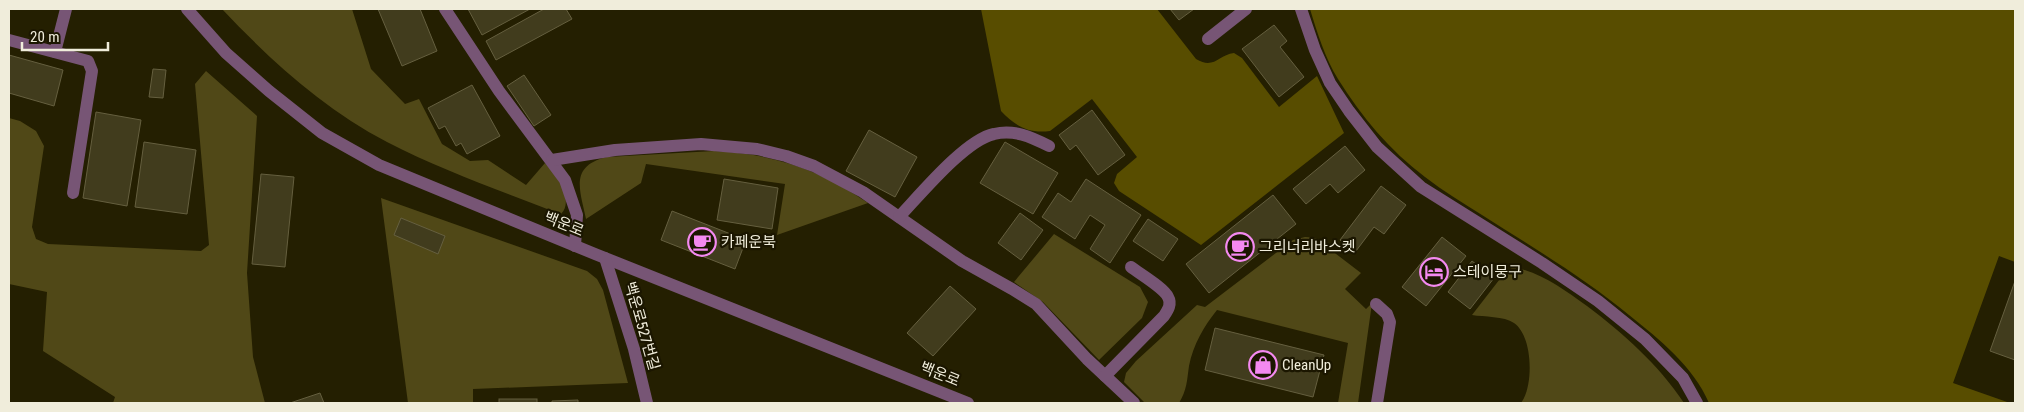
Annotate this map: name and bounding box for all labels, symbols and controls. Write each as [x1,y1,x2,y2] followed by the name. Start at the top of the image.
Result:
[22,20,109,52] scale bar
[30,28,60,46] text: 20 m
[541,208,587,240] street label: 백운로
[687,227,717,257] cafe icon: 카페운북
[1225,232,1255,262] cafe icon: 그리너리바스켓
[721,233,776,251] place label: 카페운북
[1259,238,1356,256] place label: 그리너리바스켓
[1419,257,1449,287] hotel icon: 스테이뭉구
[1453,263,1522,281] place label: 스테이뭉구
[621,280,663,372] street label: 백운로527번길
[1248,350,1278,380] shop icon: CleanUp
[1282,356,1331,374] place label: CleanUp
[917,358,963,390] street label: 백운로

